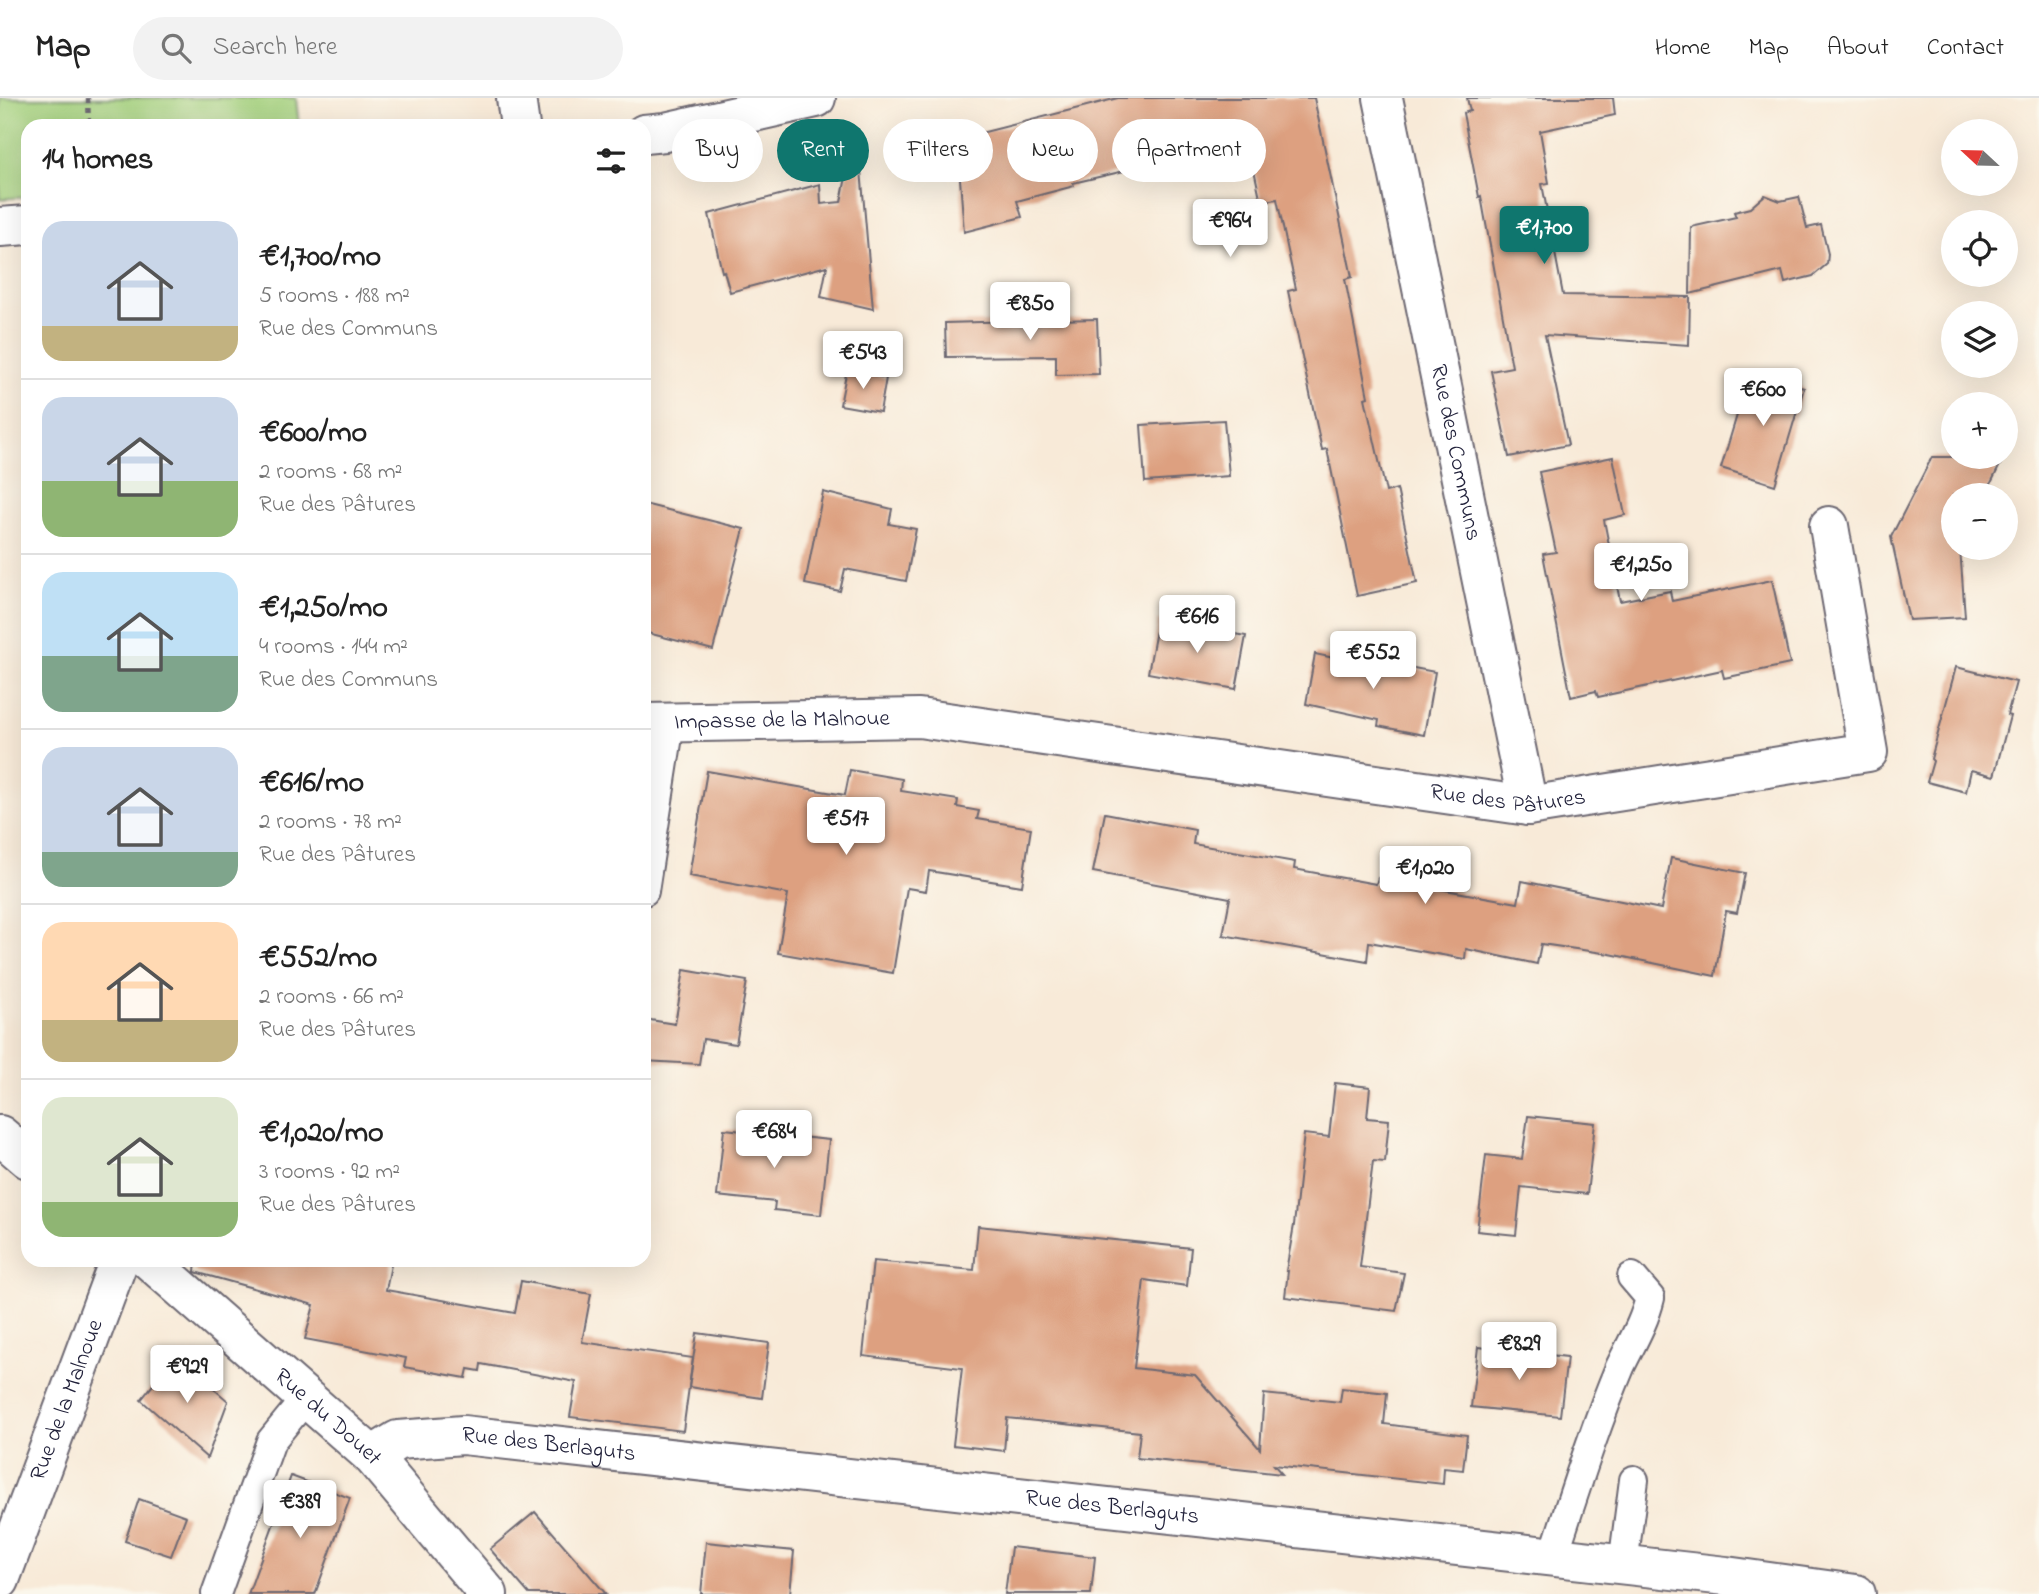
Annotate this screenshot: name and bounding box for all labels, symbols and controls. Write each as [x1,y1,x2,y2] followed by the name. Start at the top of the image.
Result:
[133,17,623,80] search box
[35,24,91,72] text: Map
[157,29,195,67] icon: search
[213,29,337,67] text: Search here
[1655,31,1711,66] text: Home
[1749,31,1789,66] text: Map
[1827,31,1889,66] text: About
[1927,31,2004,66] text: Contact
[672,119,763,182] chip: Buy
[777,119,869,182] chip: Rent
[883,119,993,182] chip: Filters
[1007,119,1098,182] chip: New
[1112,119,1266,182] chip: Apartment
[1941,119,2018,196] north arrow
[1941,119,2018,560] map controls
[42,139,153,183] text: 14 homes
[592,142,630,180] icon: filters
[1189,200,1271,259] pin: €964
[1209,205,1251,238] text: €964
[1487,206,1601,266] pin: €1,700
[1941,210,2018,287] button: locate
[1516,212,1572,245] text: €1,700
[259,236,381,280] text: €1,700/mo
[98,249,182,333] icon: home
[259,280,410,313] text: 5 rooms · 188 m²
[989,282,1071,342] pin: €850
[1006,288,1054,321] text: €850
[1941,301,2018,378] button: layers
[259,313,438,346] text: Rue des Communs
[822,331,904,391] pin: €543
[839,337,887,370] text: €543
[1421,362,1490,544] street label: Rue des Communs
[1722,368,1804,428] pin: €600
[1740,374,1786,407] text: €600
[1941,392,2018,469] button: +
[259,412,367,456] text: €600/mo
[98,425,182,509] icon: home
[259,456,402,489] text: 2 rooms · 68 m²
[1941,483,2018,560] button: −
[259,489,416,522] text: Rue des Pâtures
[1584,544,1698,603] pin: €1,250
[1610,549,1672,582] text: €1,250
[259,587,388,631] text: €1,250/mo
[1156,596,1238,655] pin: €616
[98,600,182,684] icon: home
[1175,601,1219,634] text: €616
[259,631,408,664] text: 4 rooms · 144 m²
[1332,632,1414,691] pin: €552
[1346,637,1400,670] text: €552
[259,664,438,697] text: Rue des Communs
[674,702,891,739] street label: Impasse de la Malnoue
[259,762,364,806] text: €616/mo
[98,775,182,859] icon: home
[1428,776,1588,823] street label: Rue des Pâtures
[805,798,887,857] pin: €517
[823,803,869,836] text: €517
[259,806,402,839] text: 2 rooms · 78 m²
[259,839,416,872] text: Rue des Pâtures
[1368,846,1482,906] pin: €1,020
[1396,852,1454,885] text: €1,020
[259,937,377,981] text: €552/mo
[98,950,182,1034] icon: home
[259,981,404,1014] text: 2 rooms · 66 m²
[259,1014,416,1047] text: Rue des Pâtures
[733,1110,815,1170] pin: €684
[259,1112,384,1156] text: €1,020/mo
[752,1116,796,1149] text: €684
[98,1125,182,1209] icon: home
[259,1156,400,1189] text: 3 rooms · 92 m²
[259,1189,416,1222] text: Rue des Pâtures
[22,1314,112,1485] street label: Rue de la Malnoue
[1478,1322,1560,1382] pin: €829
[1497,1328,1541,1361] text: €829
[146,1346,228,1405] pin: €929
[166,1351,208,1384] text: €929
[267,1361,390,1473] street label: Rue du Douet
[460,1418,637,1471] street label: Rue des Berlaguts
[259,1480,341,1540] pin: €389
[1024,1481,1201,1534] street label: Rue des Berlaguts
[279,1486,321,1519] text: €389

